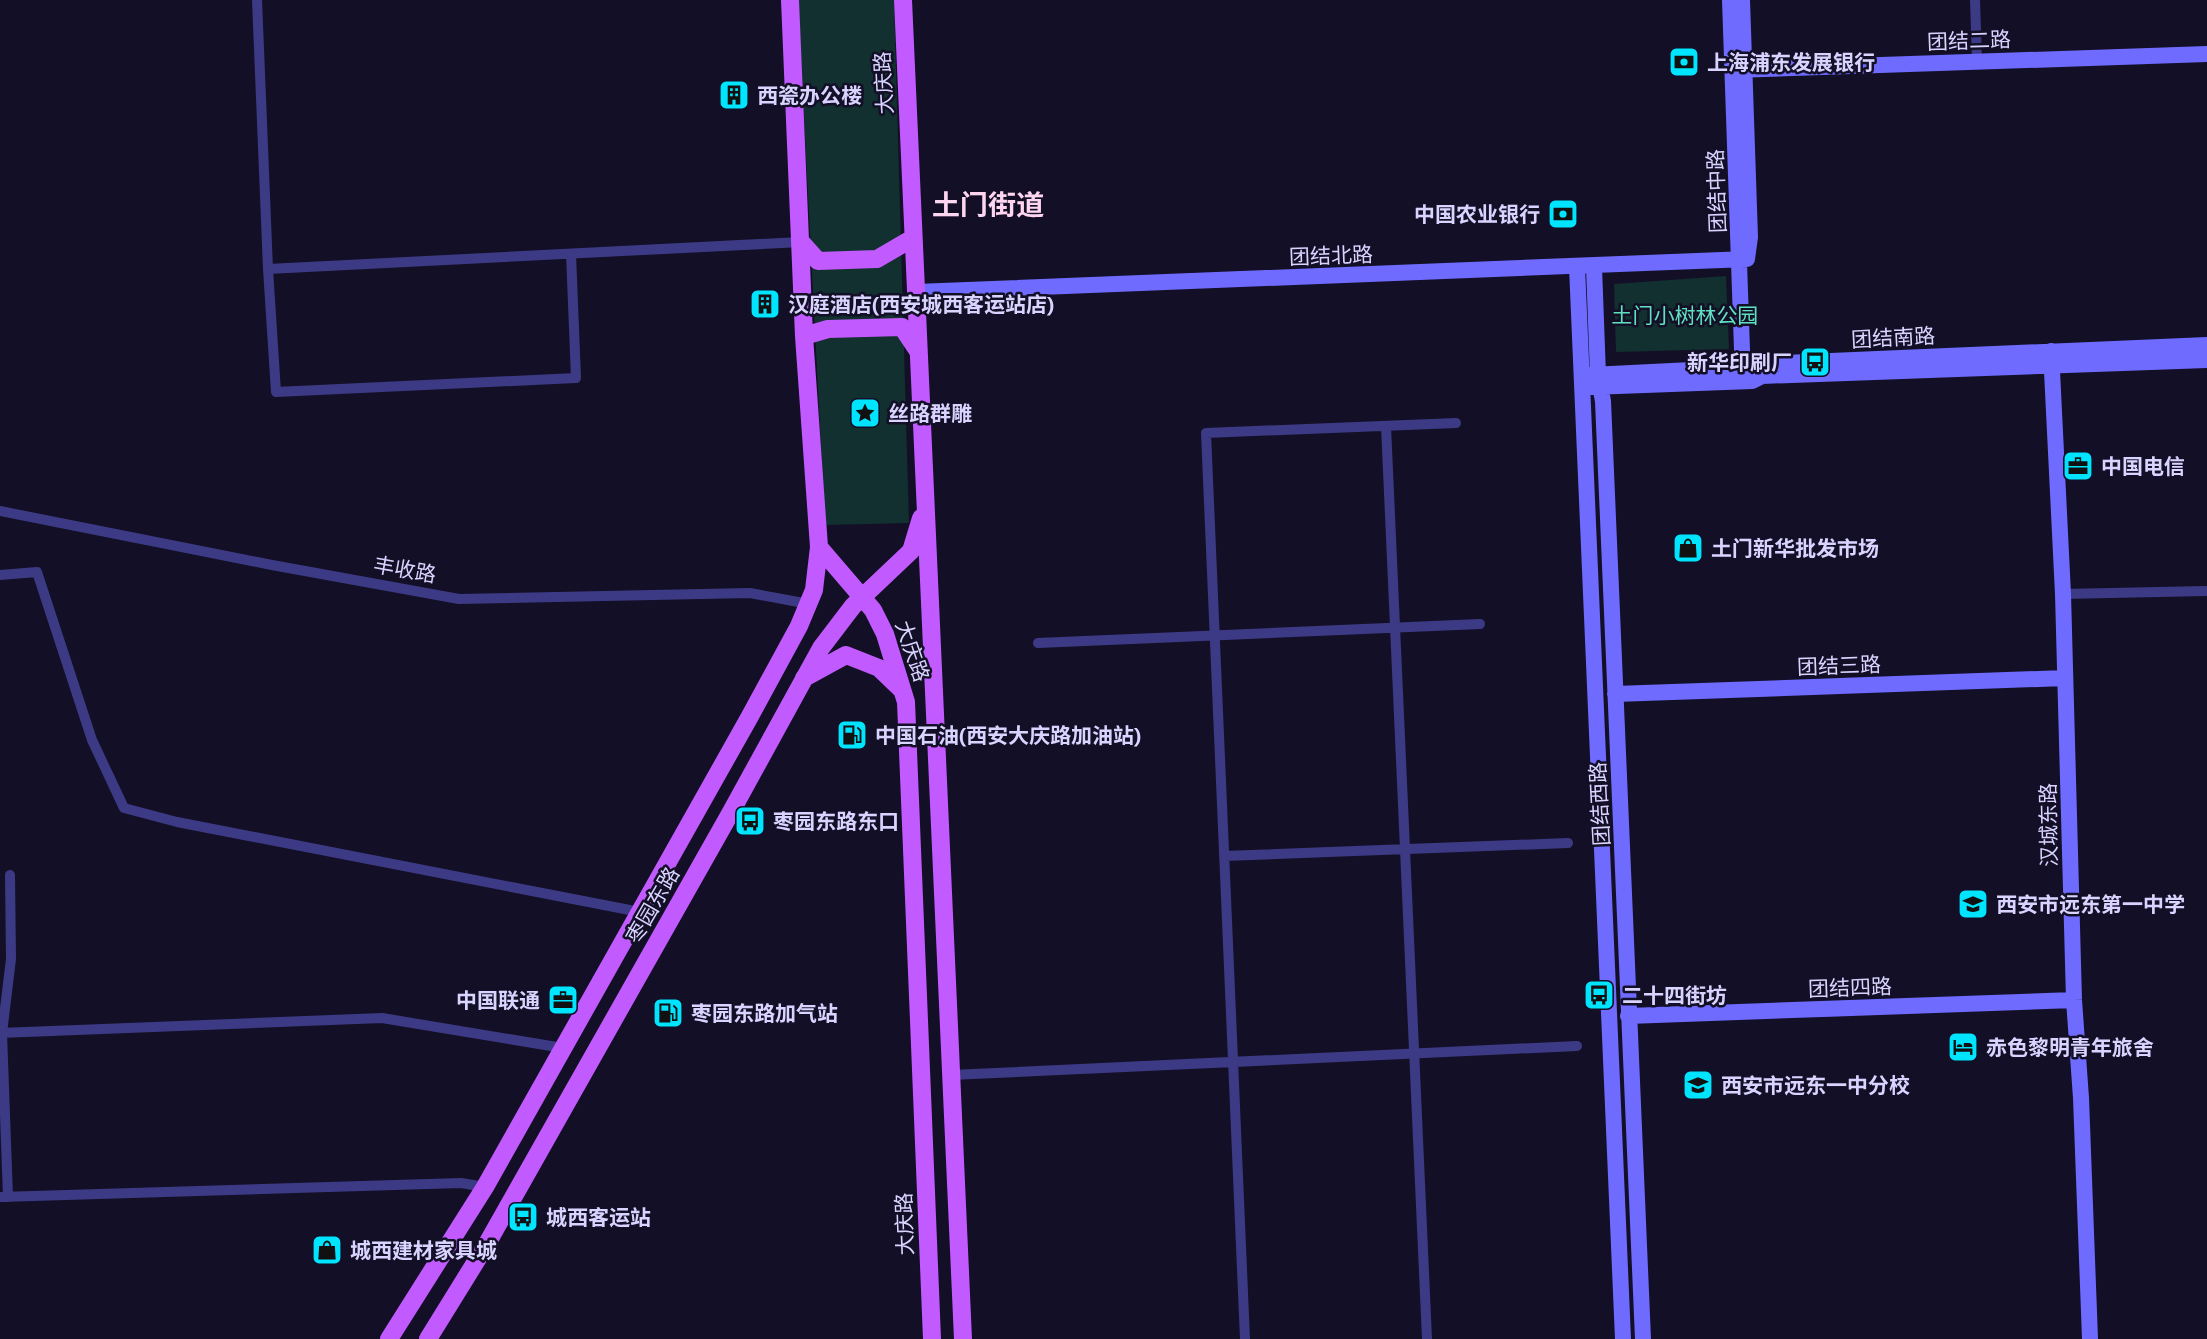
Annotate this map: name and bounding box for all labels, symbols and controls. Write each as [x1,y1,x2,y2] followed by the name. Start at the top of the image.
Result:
[1927,25,2011,55] street label: 团结二路
[1667,45,1701,79] bank icon: 上海浦东发展银行
[1707,48,1875,76] place label: 上海浦东发展银行
[867,51,899,115] street label: 大庆路
[717,78,751,112] building icon: 西瓷办公楼
[757,81,862,109] place label: 西瓷办公楼
[1701,149,1731,233] street label: 团结中路
[932,186,1044,223] district label: 土门街道
[1546,197,1580,231] bank icon: 中国农业银行
[1414,200,1540,228] place label: 中国农业银行
[1289,240,1373,270] street label: 团结北路
[748,287,782,321] building icon: 汉庭酒店(西安城西客运站店)
[788,290,1054,318] place label: 汉庭酒店(西安城西客运站店)
[1612,301,1759,329] park label: 土门小树林公园
[1850,321,1936,353] street label: 团结南路
[1798,345,1832,379] bus stop icon: 新华印刷厂
[1687,348,1792,376] place label: 新华印刷厂
[848,396,882,430] place icon: 丝路群雕
[888,399,972,427] place label: 丝路群雕
[2061,449,2095,483] office icon: 中国电信
[2101,452,2185,480] place label: 中国电信
[1671,531,1705,565] shop icon: 土门新华批发市场
[1711,534,1879,562] place label: 土门新华批发市场
[372,550,438,588] street label: 丰收路
[890,617,936,685] street label: 大庆路
[1797,650,1881,680] street label: 团结三路
[835,718,869,752] fuel station icon: 中国石油(西安大庆路加油站)
[875,721,1141,749] place label: 中国石油(西安大庆路加油站)
[1583,761,1615,847] street label: 团结西路
[2033,783,2063,867] street label: 汉城东路
[733,804,767,838] bus stop icon: 枣园东路东口
[773,807,899,835] place label: 枣园东路东口
[619,862,685,948] street label: 枣园东路
[1956,887,1990,921] school or university icon: 西安市远东第一中学
[1996,890,2185,918] place label: 西安市远东第一中学
[1808,972,1892,1002] street label: 团结四路
[1582,978,1616,1012] bus stop icon: 二十四街坊
[1622,981,1727,1009] place label: 二十四街坊
[546,983,580,1017] office icon: 中国联通
[456,986,540,1014] place label: 中国联通
[651,996,685,1030] fuel station icon: 枣园东路加气站
[691,999,838,1027] place label: 枣园东路加气站
[1946,1030,1980,1064] hotel icon: 赤色黎明青年旅舍
[1986,1033,2154,1061] place label: 赤色黎明青年旅舍
[1681,1068,1715,1102] school or university icon: 西安市远东一中分校
[1721,1071,1910,1099] place label: 西安市远东一中分校
[889,1192,919,1256] street label: 大庆路
[506,1200,540,1234] bus stop icon: 城西客运站
[546,1203,651,1231] place label: 城西客运站
[310,1233,344,1267] shop icon: 城西建材家具城
[350,1236,497,1264] place label: 城西建材家具城

